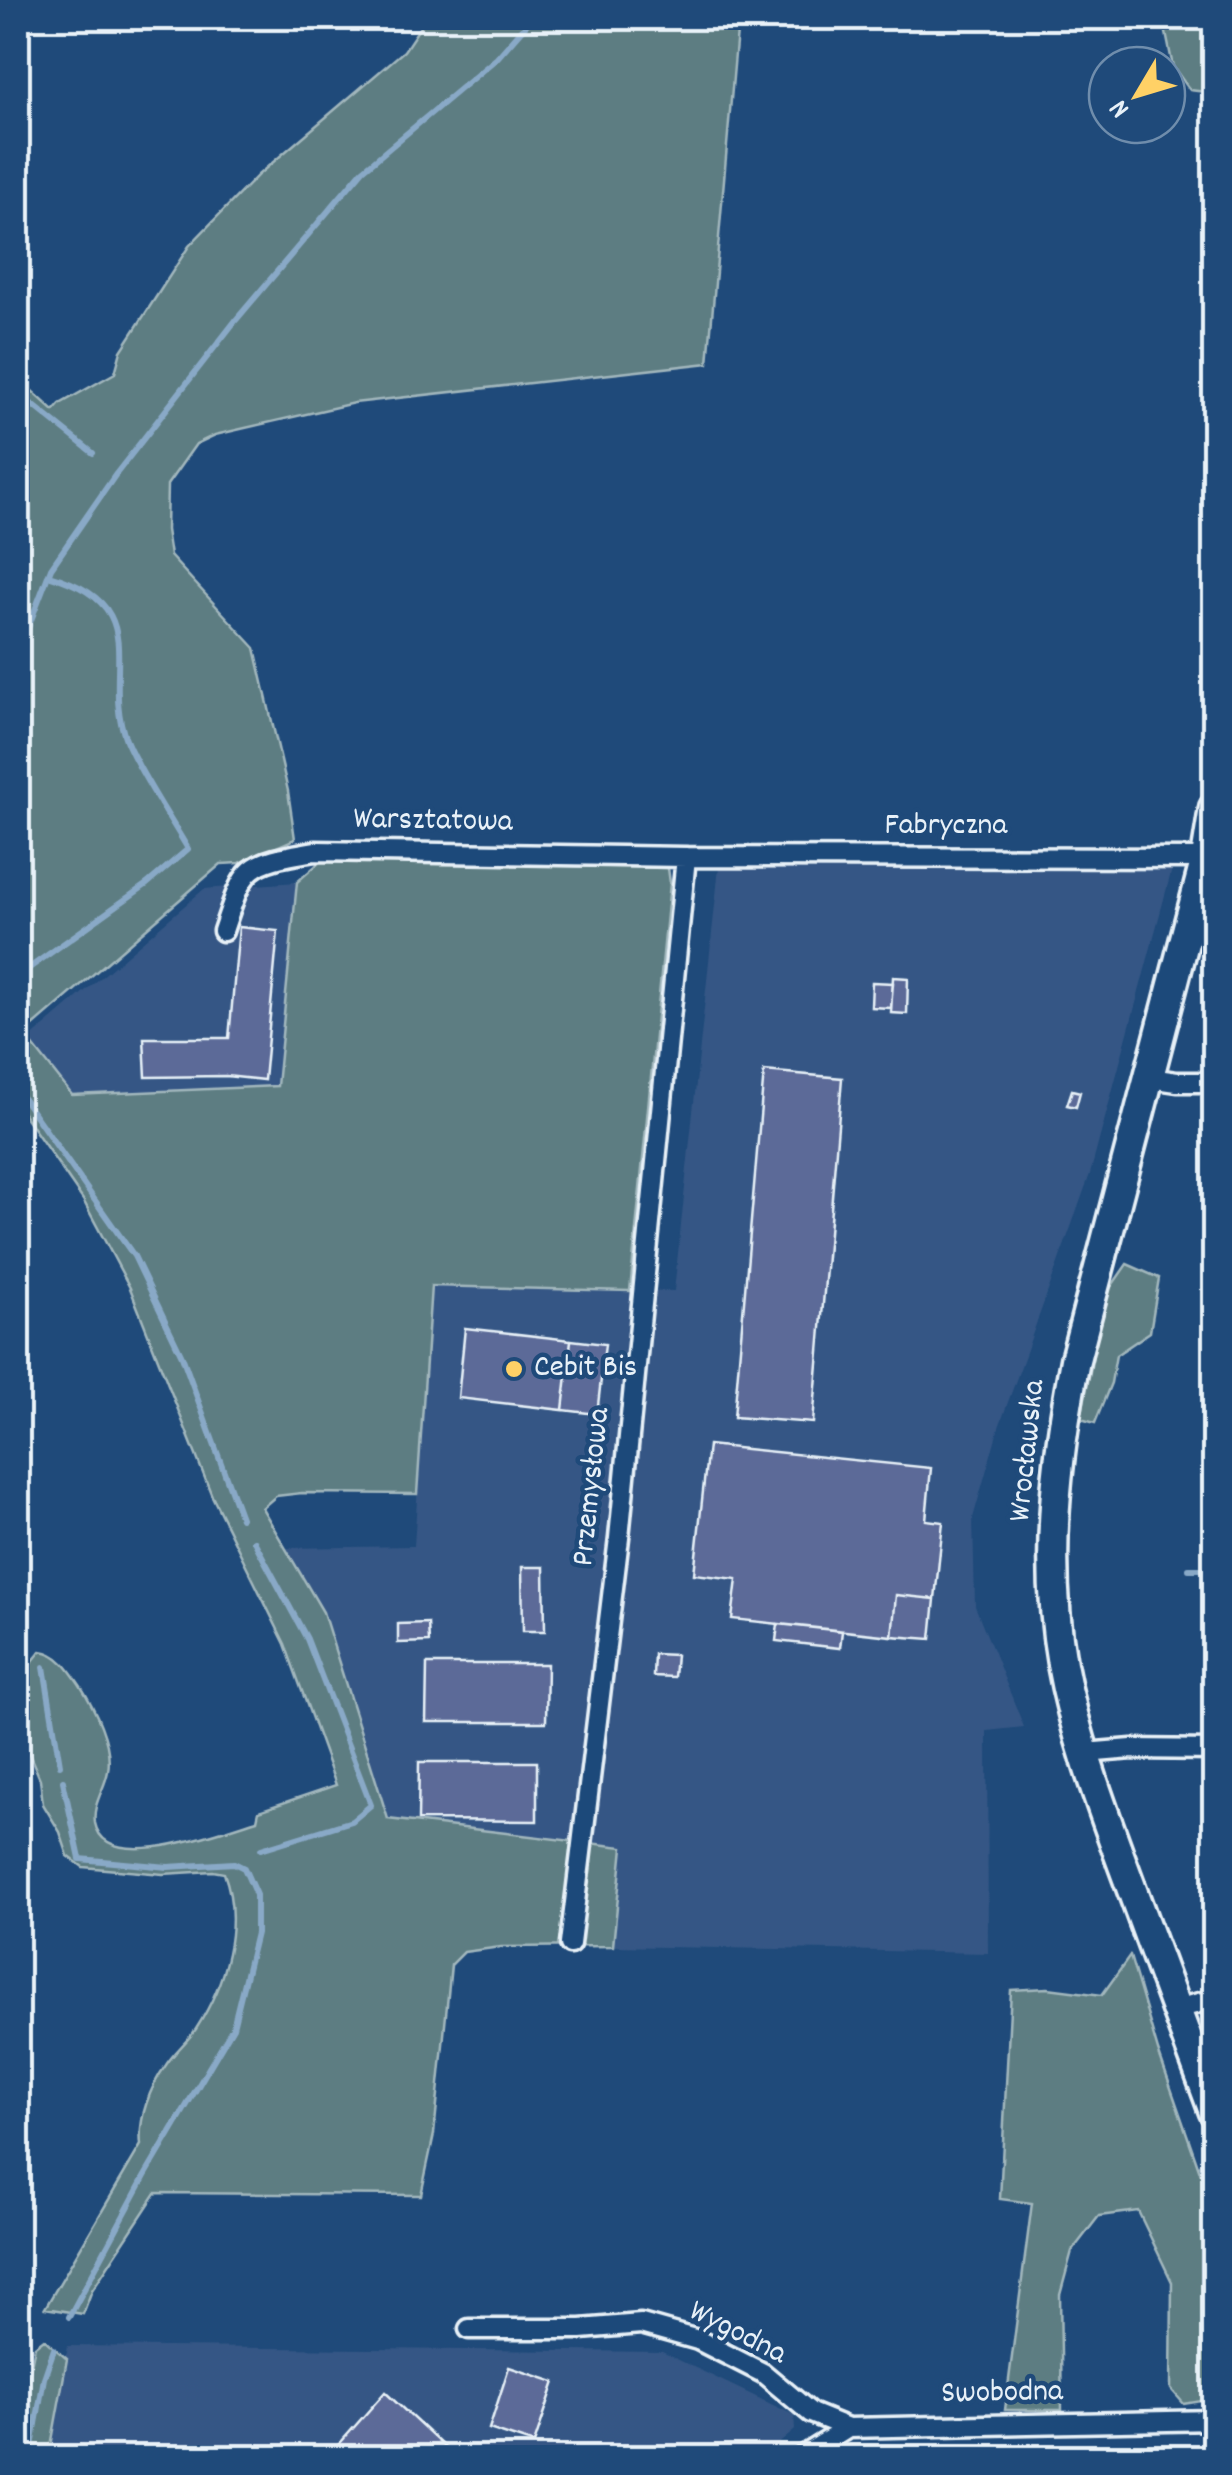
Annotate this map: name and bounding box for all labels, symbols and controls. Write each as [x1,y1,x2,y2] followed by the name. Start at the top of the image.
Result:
[1087,45,1187,145] north arrow
[1101,90,1141,125] text: N
[353,798,514,846] street label: Warsztatowa
[885,804,1008,850] street label: Fabryczna
[534,1346,637,1392] place label: Cebit Bis
[503,1358,525,1380] marker: Cebit Bis
[999,1377,1059,1524] street label: Wrocławska
[562,1405,624,1568] street label: Przemysłowa
[680,2290,795,2379] street label: Wygodna
[941,2370,1064,2418] street label: Swobodna

